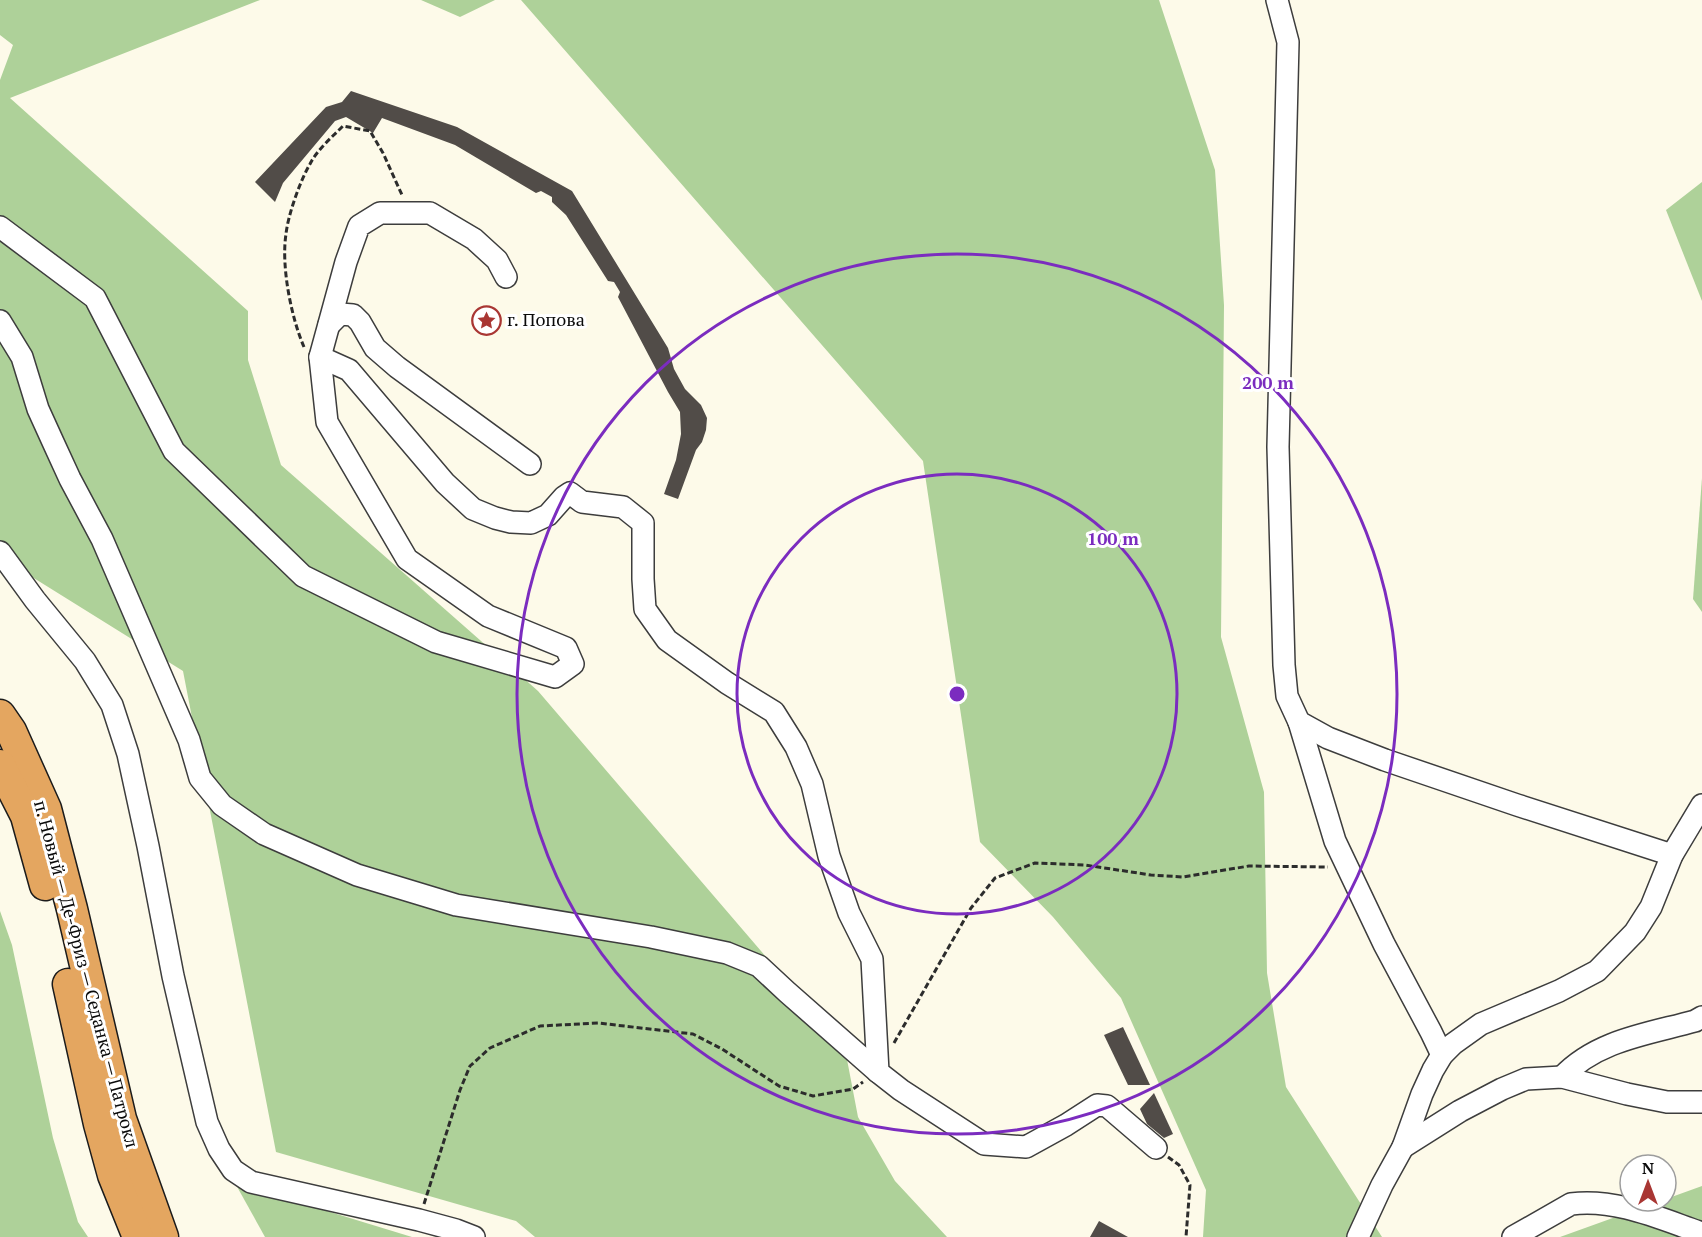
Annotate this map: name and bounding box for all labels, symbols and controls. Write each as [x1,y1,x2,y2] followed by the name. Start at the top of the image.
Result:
[470,304,502,336] place icon: г. Попова
[507,307,585,331] place label: г. Попова
[1242,370,1294,394] text: 200 m
[1087,526,1139,550] text: 100 m
[947,684,967,704] centre of rings
[29,797,145,1150] street label: п. Новый — Де-Фриз — Седанка — Патрокл
[1618,1153,1678,1213] north arrow
[1642,1157,1654,1179] text: N

